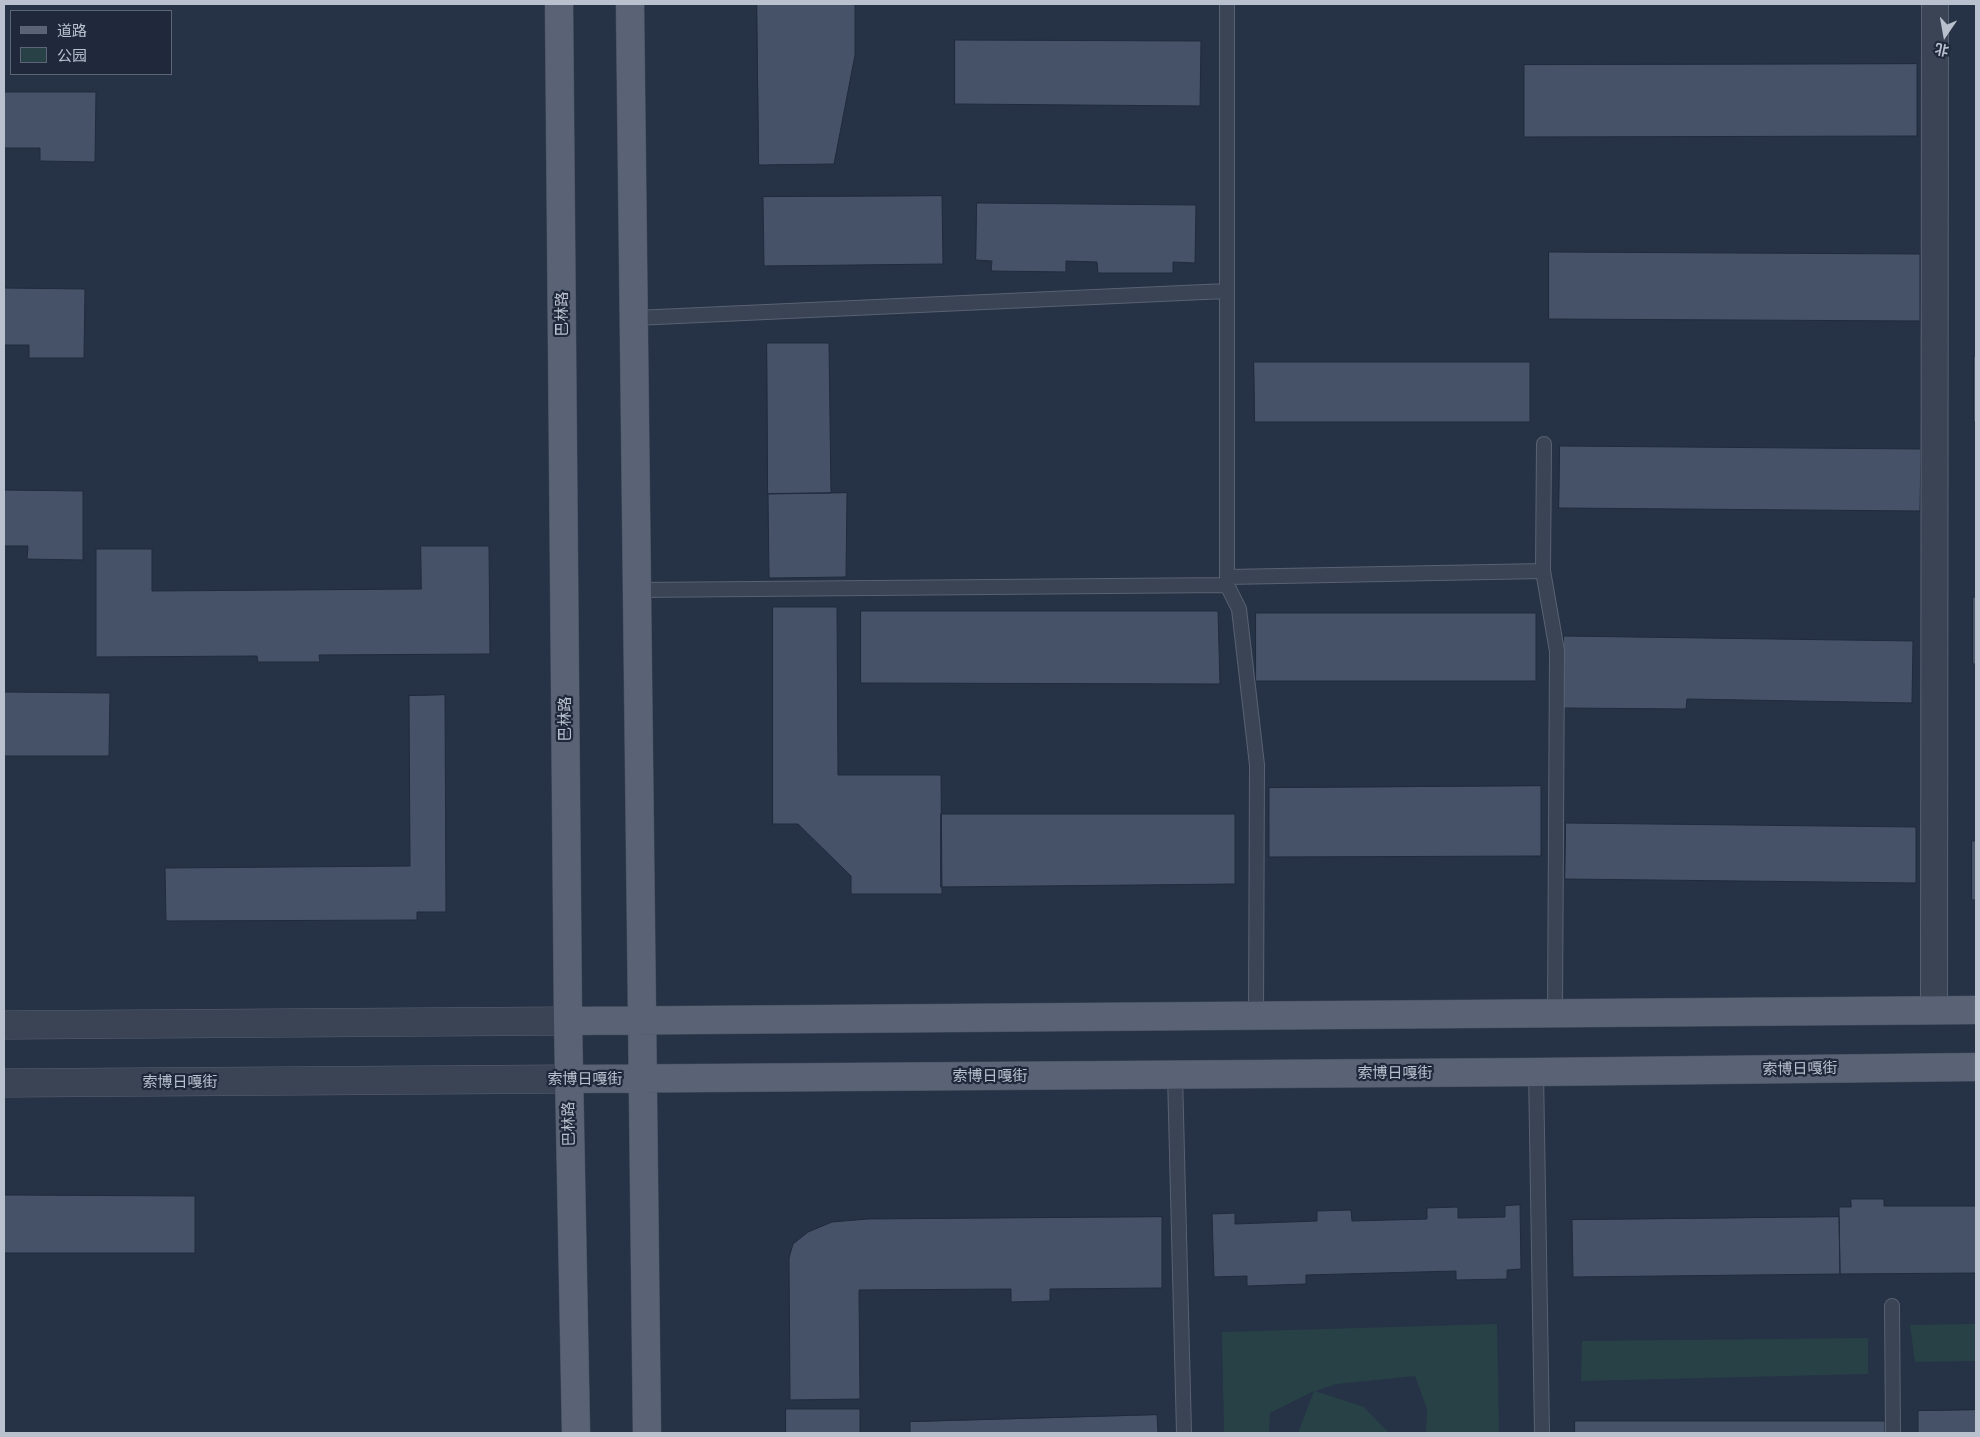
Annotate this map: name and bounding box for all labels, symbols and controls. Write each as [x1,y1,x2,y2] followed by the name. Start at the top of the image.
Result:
[10,10,172,75] legend
[1920,10,1970,60] north arrow
[57,21,87,40] text: 道路
[1933,39,1951,60] text: 北
[57,46,87,65] text: 公园
[553,292,571,336] street label: 巴林路
[556,697,574,741] street label: 巴林路
[1762,1059,1838,1079] street label: 索博日嘎街
[1358,1064,1432,1082] street label: 索博日嘎街
[953,1067,1027,1085] street label: 索博日嘎街
[548,1070,622,1088] street label: 索博日嘎街
[143,1073,217,1091] street label: 索博日嘎街
[560,1101,578,1147] street label: 巴林路

